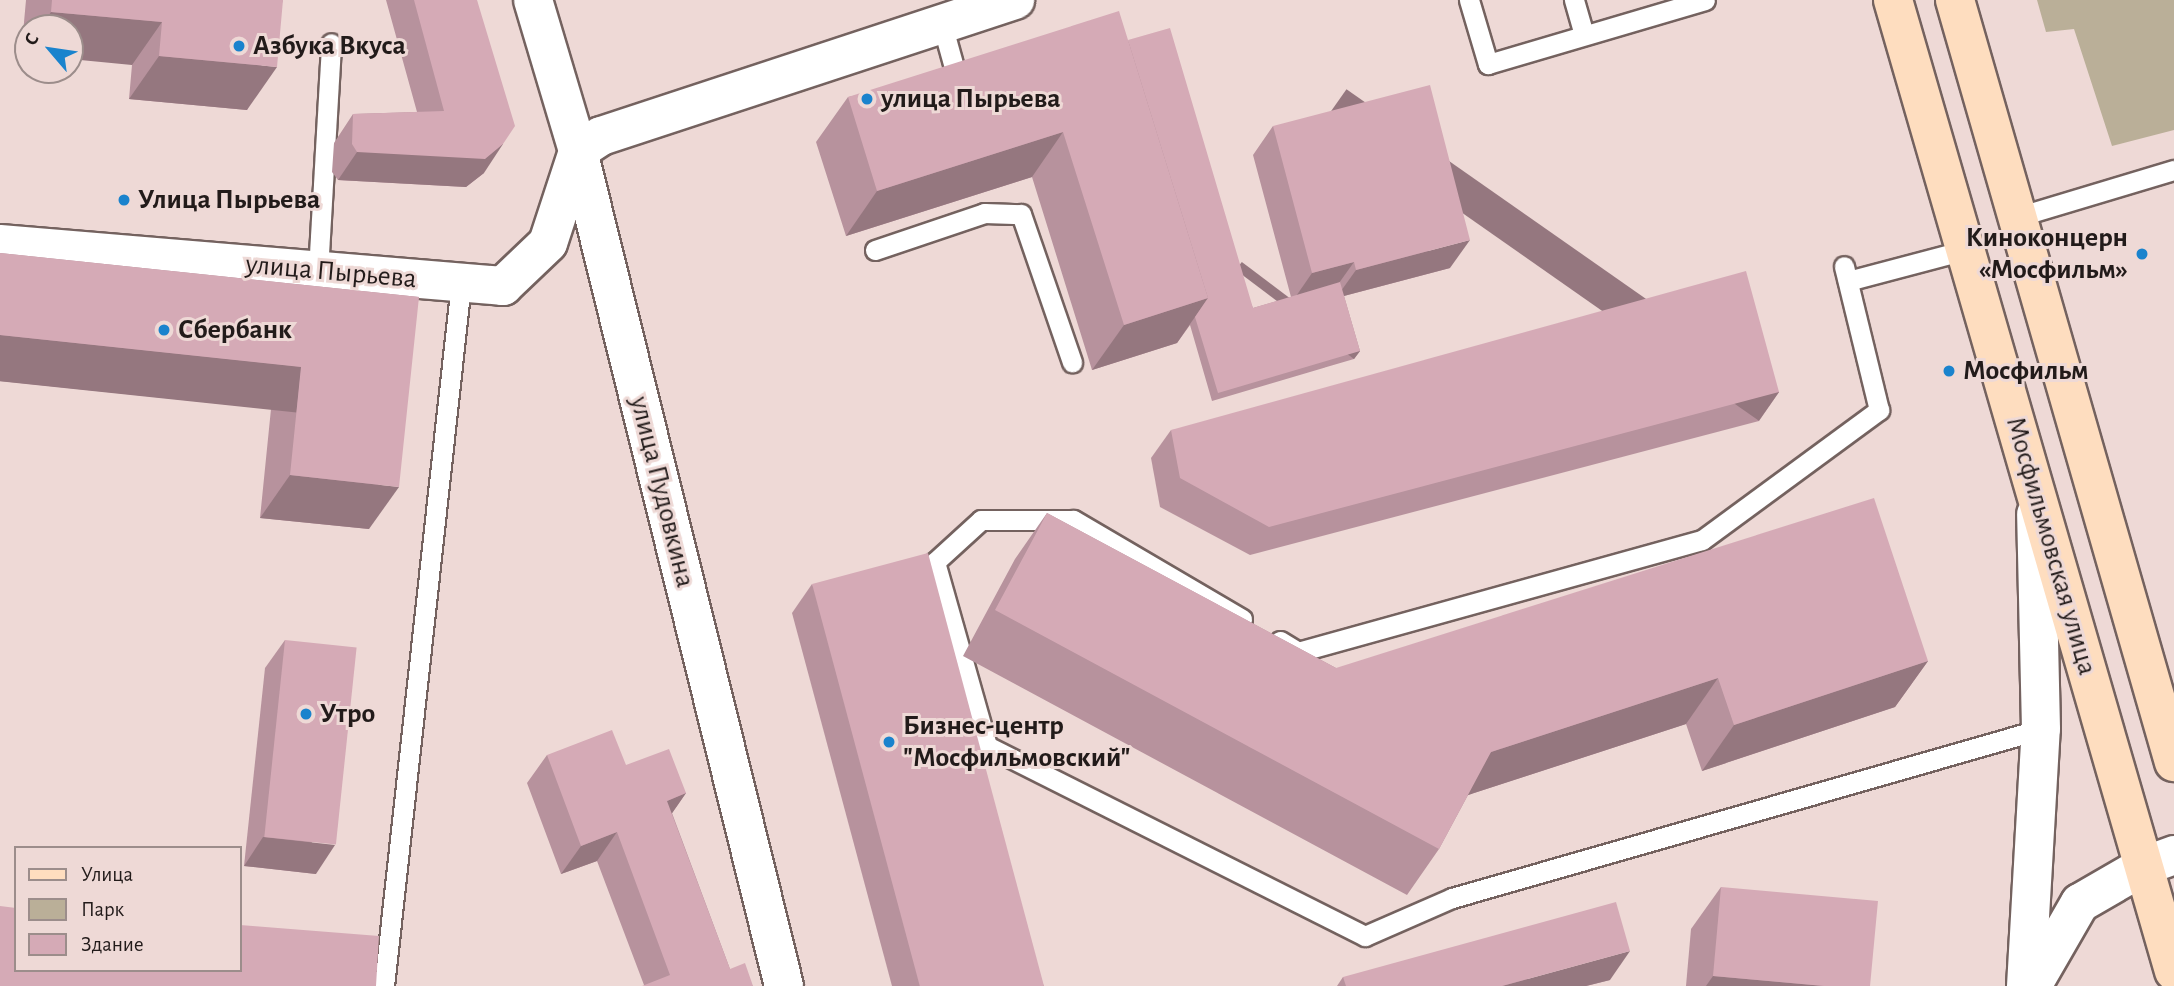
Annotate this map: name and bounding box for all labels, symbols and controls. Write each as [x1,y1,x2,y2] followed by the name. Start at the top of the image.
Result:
[14,14,84,84] north arrow
[253,29,406,63] place label: Азбука Вкуса
[21,30,43,49] text: С
[231,38,247,54] marker: Азбука Вкуса
[881,82,1061,116] place label: улица Пырьева
[859,91,875,107] marker: улица Пырьева
[138,183,320,217] place label: Улица Пырьева
[116,192,132,208] marker: Улица Пырьева
[1966,221,2128,287] place label: Киноконцерн «Мосфильм»
[2134,246,2150,262] marker: Киноконцерн «Мосфильм»
[244,248,418,296] street label: улица Пырьева
[178,313,292,347] place label: Сбербанк
[156,322,172,338] marker: Сбербанк
[1963,354,2089,388] place label: Мосфильм
[1941,363,1957,379] marker: Мосфильм
[622,393,702,591] street label: улица Пудовкина
[1998,413,2104,679] street label: Мосфильмовская улица
[320,697,375,731] place label: Утро
[298,706,314,722] marker: Утро
[903,709,1130,775] place label: Бизнес-центр "Мосфильмовский"
[881,734,897,750] marker: Бизнес-центр "Мосфильмовский"
[14,846,242,972] legend
[81,864,133,885] text: Улица
[81,899,124,920] text: Парк
[81,934,144,955] text: Здание

